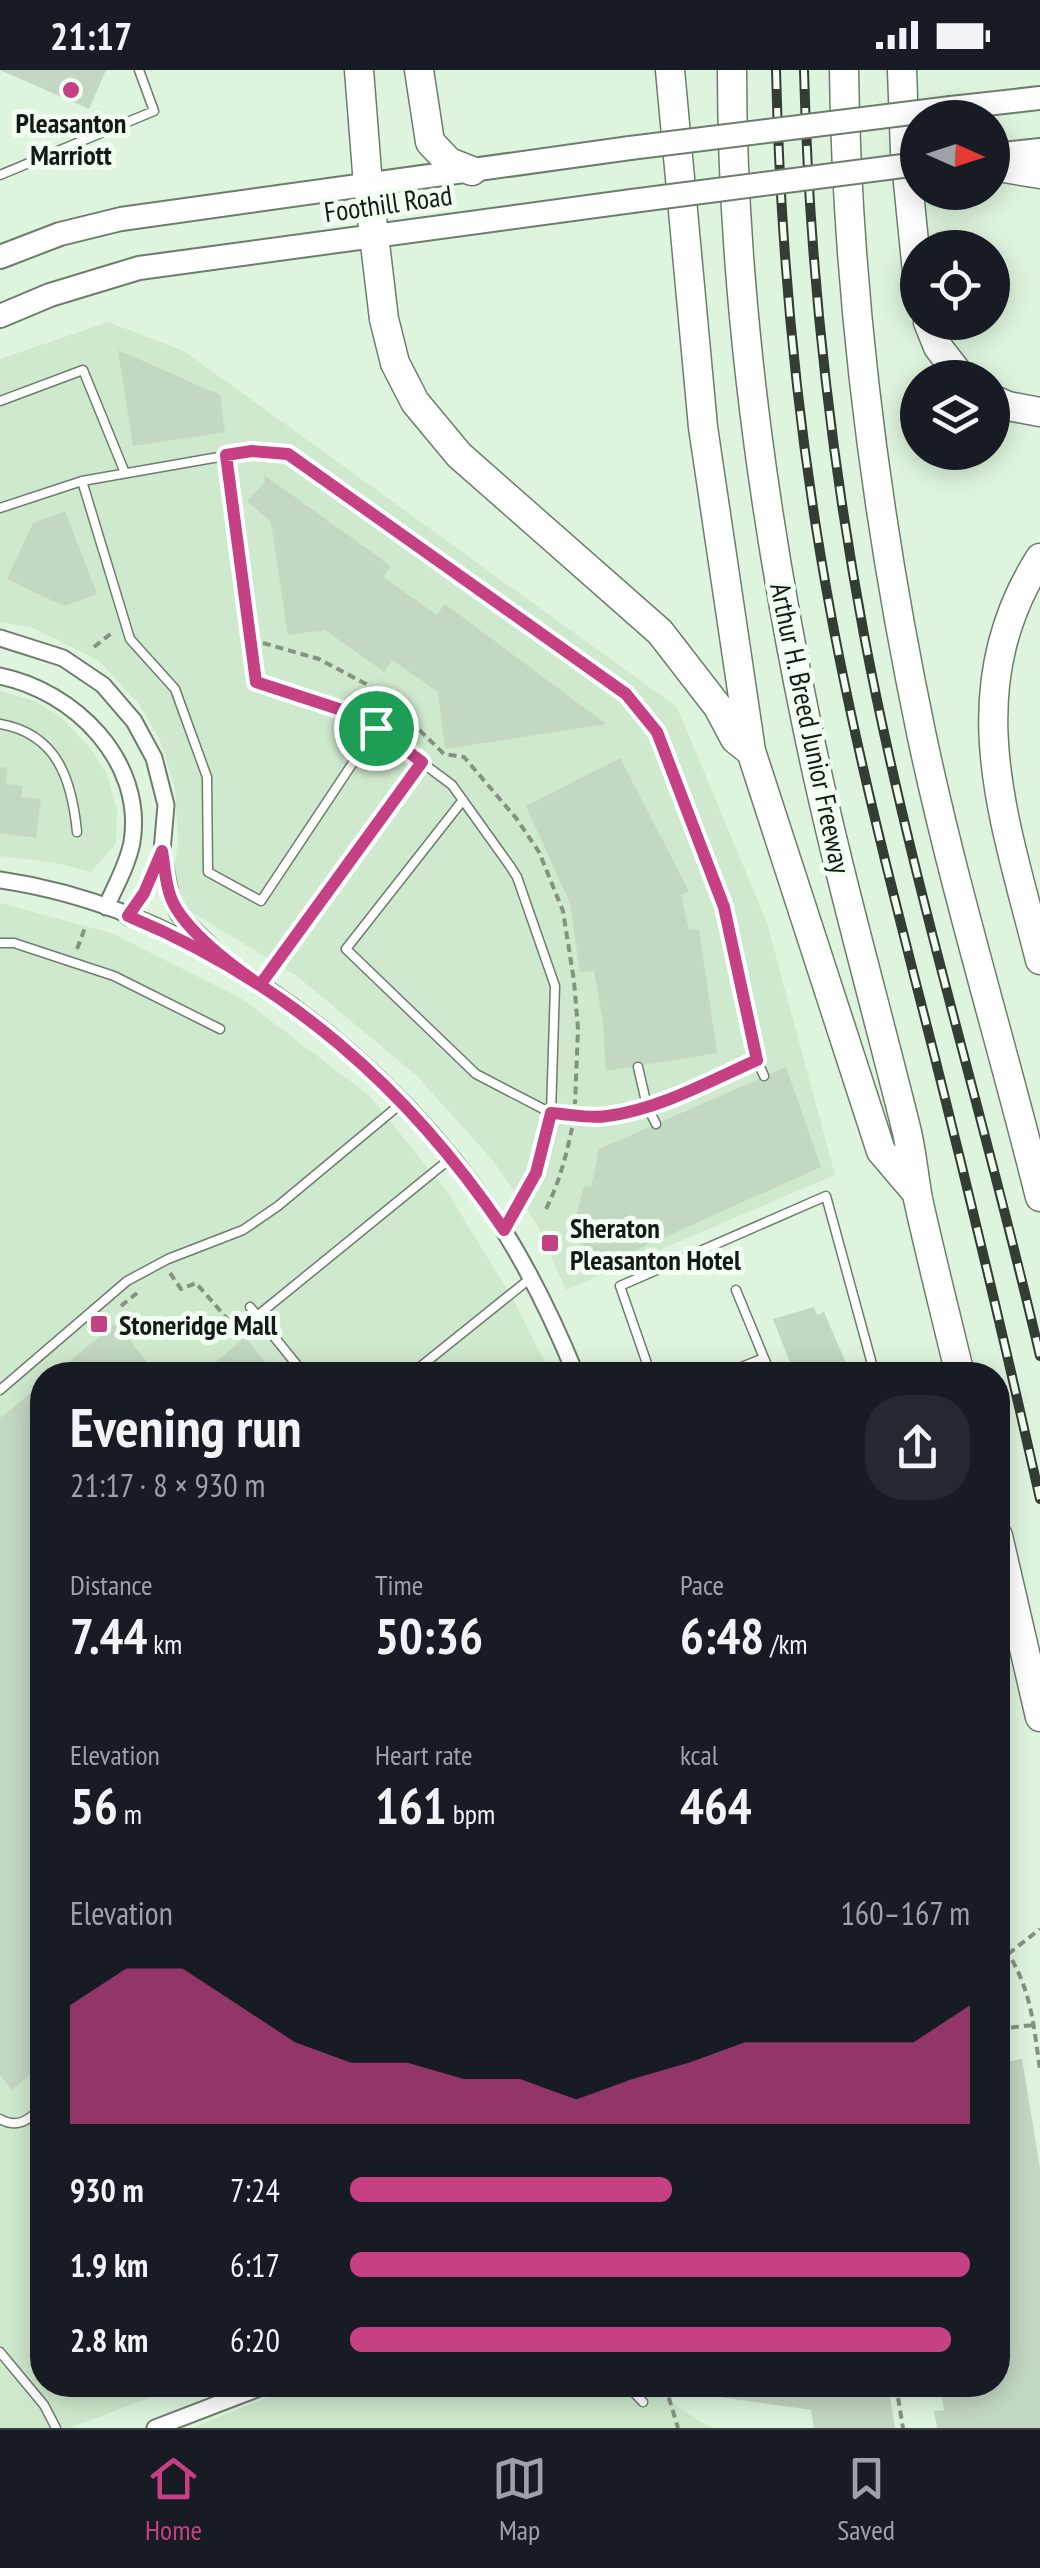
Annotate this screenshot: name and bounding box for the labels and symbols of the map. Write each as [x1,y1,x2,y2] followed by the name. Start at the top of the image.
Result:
[60,79,82,101] marker: Pleasanton Marriott
[900,100,1010,210] north arrow
[16,104,126,173] place label: Pleasanton Marriott
[322,176,454,230] street label: Foothill Road
[762,579,860,877] street label: Arthur H. Breed Junior Freeway
[334,686,419,771] pin
[570,1209,741,1278] place label: Sheraton Pleasanton Hotel
[539,1232,561,1254] marker: Sheraton Pleasanton Hotel
[119,1306,278,1343] place label: Stoneridge Mall
[88,1313,110,1335] marker: Stoneridge Mall

